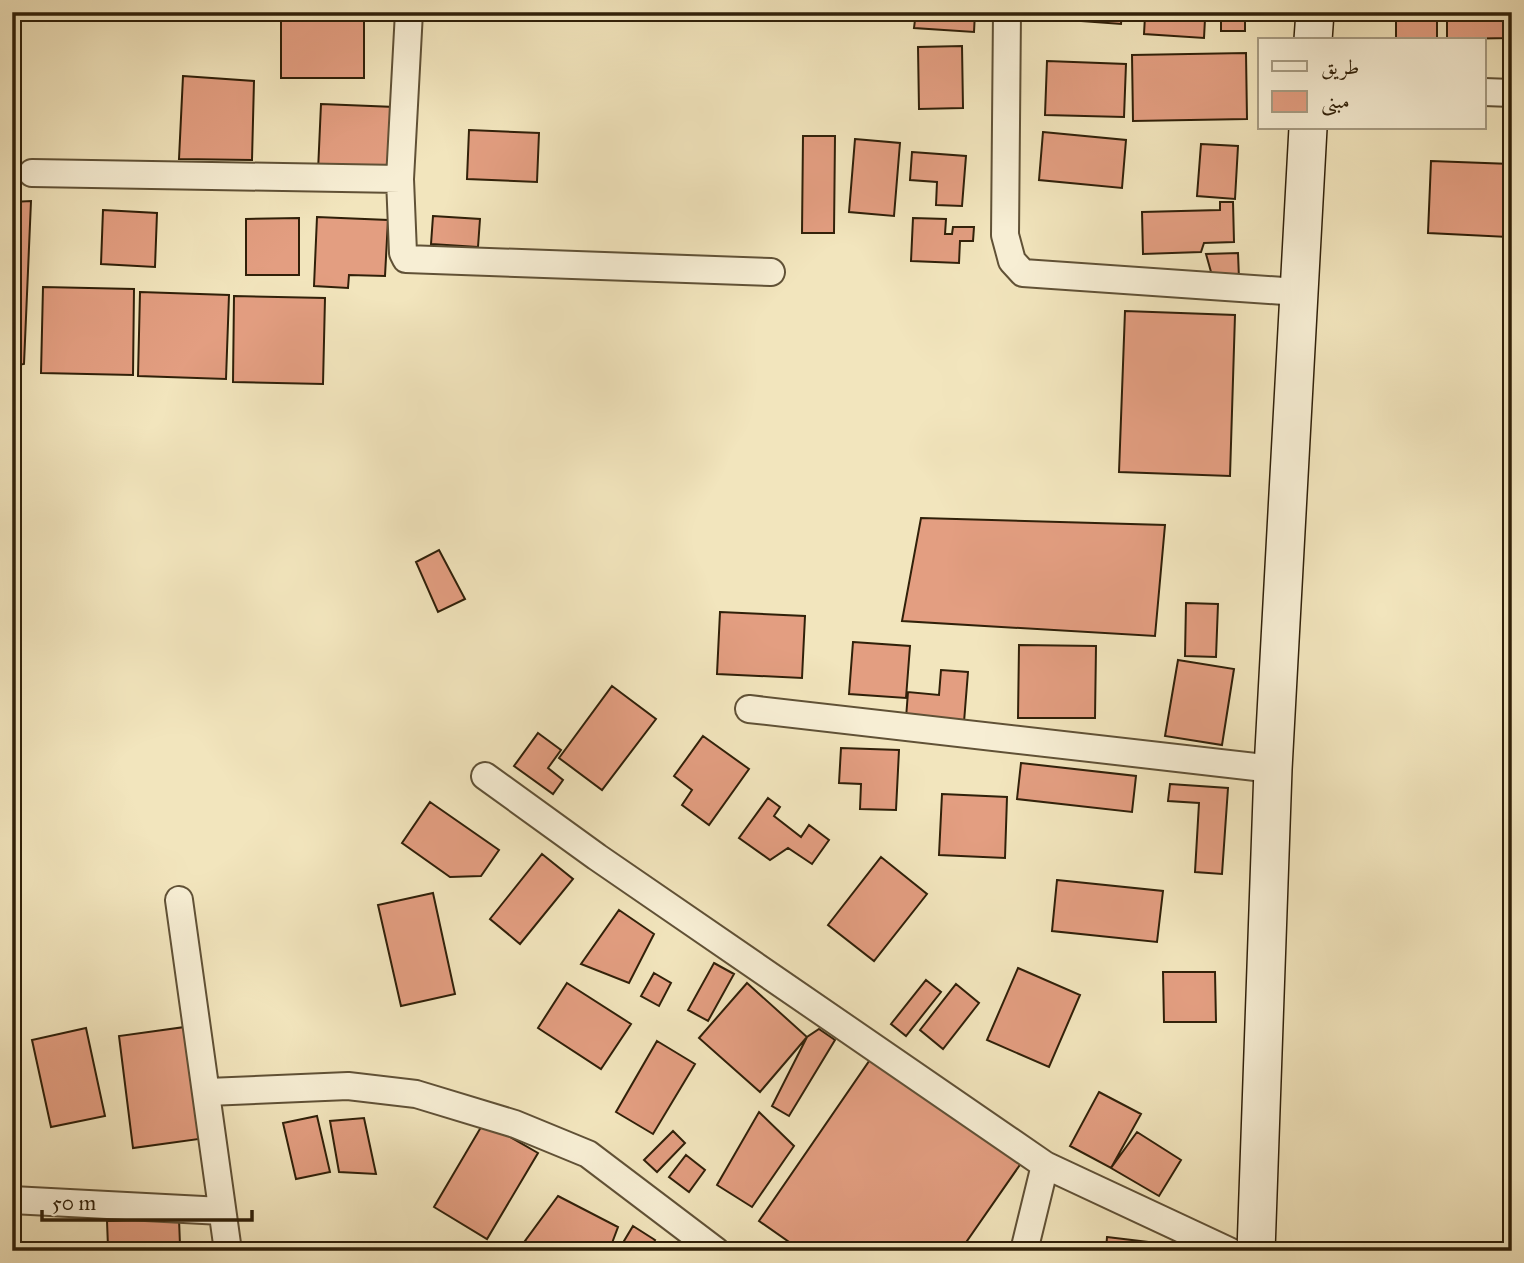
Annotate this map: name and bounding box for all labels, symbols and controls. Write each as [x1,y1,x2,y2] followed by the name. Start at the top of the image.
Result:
[1258,38,1486,130] legend
[1321,54,1359,80] text: طريق
[1321,88,1350,116] text: مبنى
[42,1179,252,1223] scale bar
[52,1190,97,1216] text: 50 m

